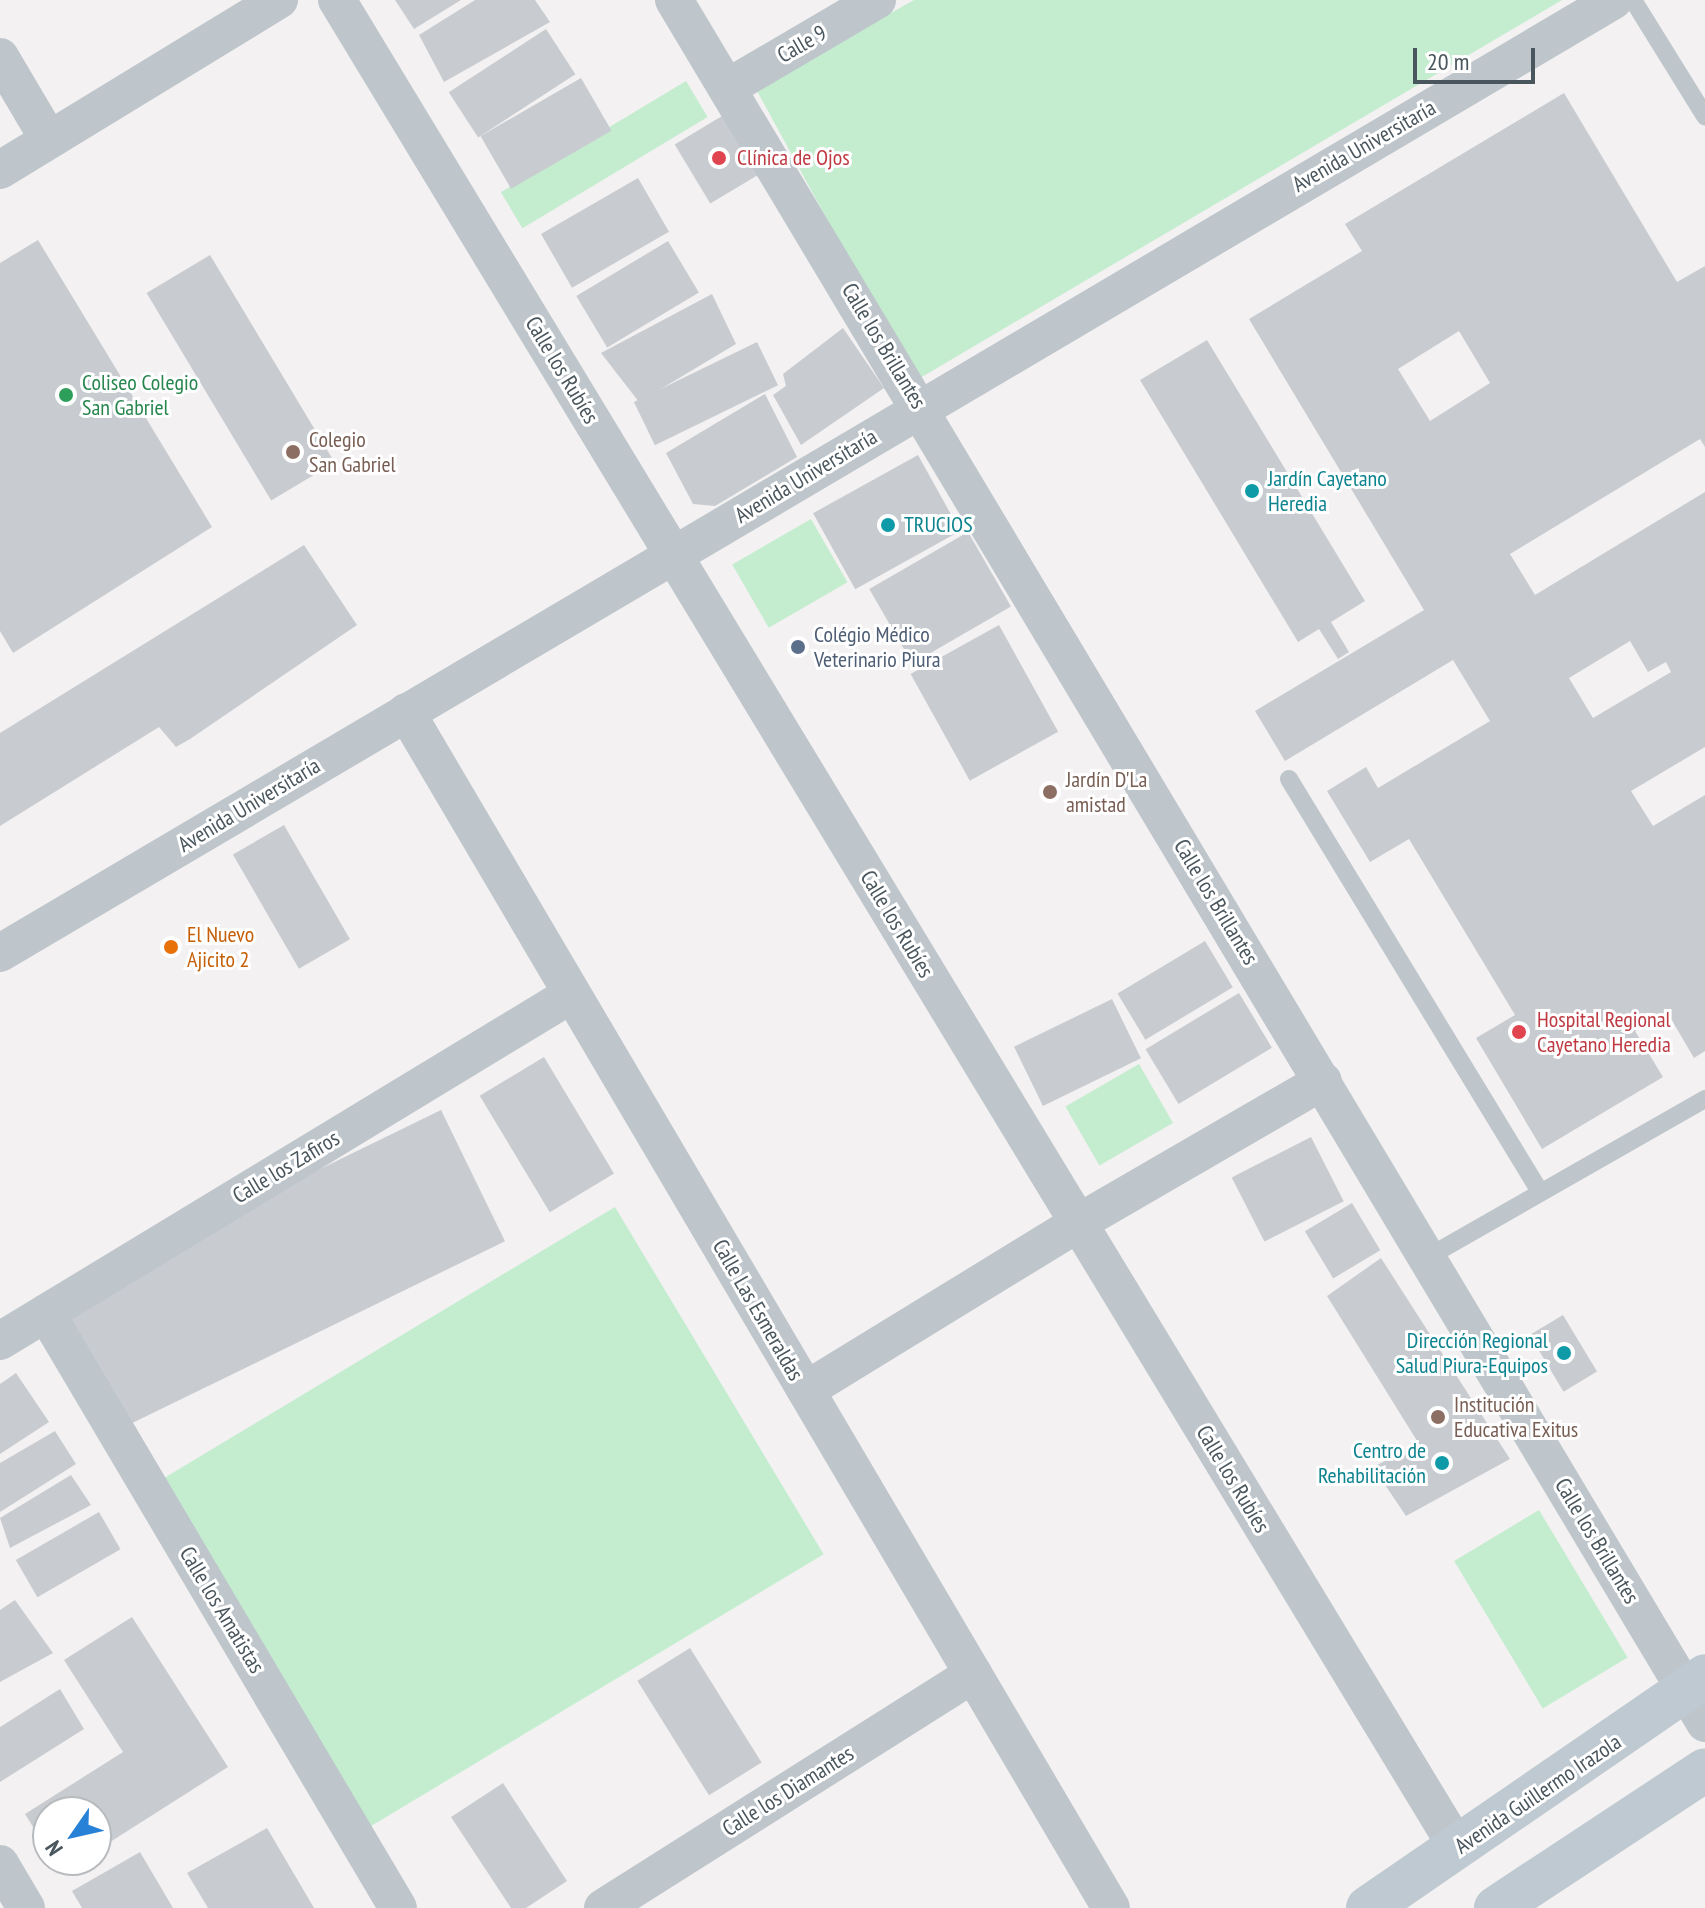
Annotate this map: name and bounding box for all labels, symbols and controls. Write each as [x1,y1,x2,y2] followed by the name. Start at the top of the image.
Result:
[773,19,831,69] street label: Calle 9
[1417,32,1539,82] scale bar
[1427,46,1469,77] text: 20 m
[1288,94,1440,198] street label: Avenida Universitaría
[737,145,850,171] place label: Clínica de Ojos
[708,147,730,169] marker: Clínica de Ojos
[836,279,932,413] street label: Calle los Brillantes
[520,312,604,428] street label: Calle los Rubíes
[82,369,198,420] place label: Coliseo Colegio San Gabriel
[57,386,75,404] marker: Coliseo Colegio San Gabriel
[730,423,882,529] street label: Avenida Universitaría
[309,426,396,478] place label: Colegio San Gabriel
[284,443,302,461] marker: Colegio San Gabriel
[1268,465,1387,516] place label: Jardín Cayetano Heredia
[1243,482,1261,500] marker: Jardín Cayetano Heredia
[904,512,973,538] place label: TRUCIOS
[879,516,897,534] marker: TRUCIOS
[814,621,940,672] place label: Colégio Médico Veterinario Piura
[789,638,807,656] marker: Colégio Médico Veterinario Piura
[173,752,325,858] street label: Avenida Universitaría
[1066,766,1147,818] place label: Jardín D'La amistad
[1041,783,1059,801] marker: Jardín D'La amistad
[1168,835,1264,969] street label: Calle los Brillantes
[855,866,939,982] street label: Calle los Rubíes
[187,921,254,972] place label: El Nuevo Ajicito 2
[162,938,180,956] marker: El Nuevo Ajicito 2
[1537,1006,1671,1058] place label: Hospital Regional Cayetano Heredia
[1508,1021,1530,1043] marker: Hospital Regional Cayetano Heredia
[228,1125,344,1209] street label: Calle los Zafiros
[707,1235,809,1385] street label: Calle Las Esmeraldas
[1396,1327,1548,1378] place label: Dirección Regional Salud Piura-Equipos
[1555,1344,1573,1362] marker: Dirección Regional Salud Piura-Equipos
[1454,1391,1578,1442] place label: Institución Educativa Exitus
[1429,1408,1447,1426] marker: Institución Educativa Exitus
[1191,1421,1275,1537] street label: Calle los Rubíes
[1318,1437,1426,1488] place label: Centro de Rehabilitación
[1433,1454,1451,1472] marker: Centro de Rehabilitación
[1549,1474,1645,1608] street label: Calle los Brillantes
[174,1542,270,1678] street label: Calle los Amatistas
[1450,1729,1626,1859] street label: Avenida Guillermo Irazola
[718,1740,858,1842] street label: Calle los Diamantes
[32,1796,112,1876] north arrow
[39,1836,69,1861] text: N

